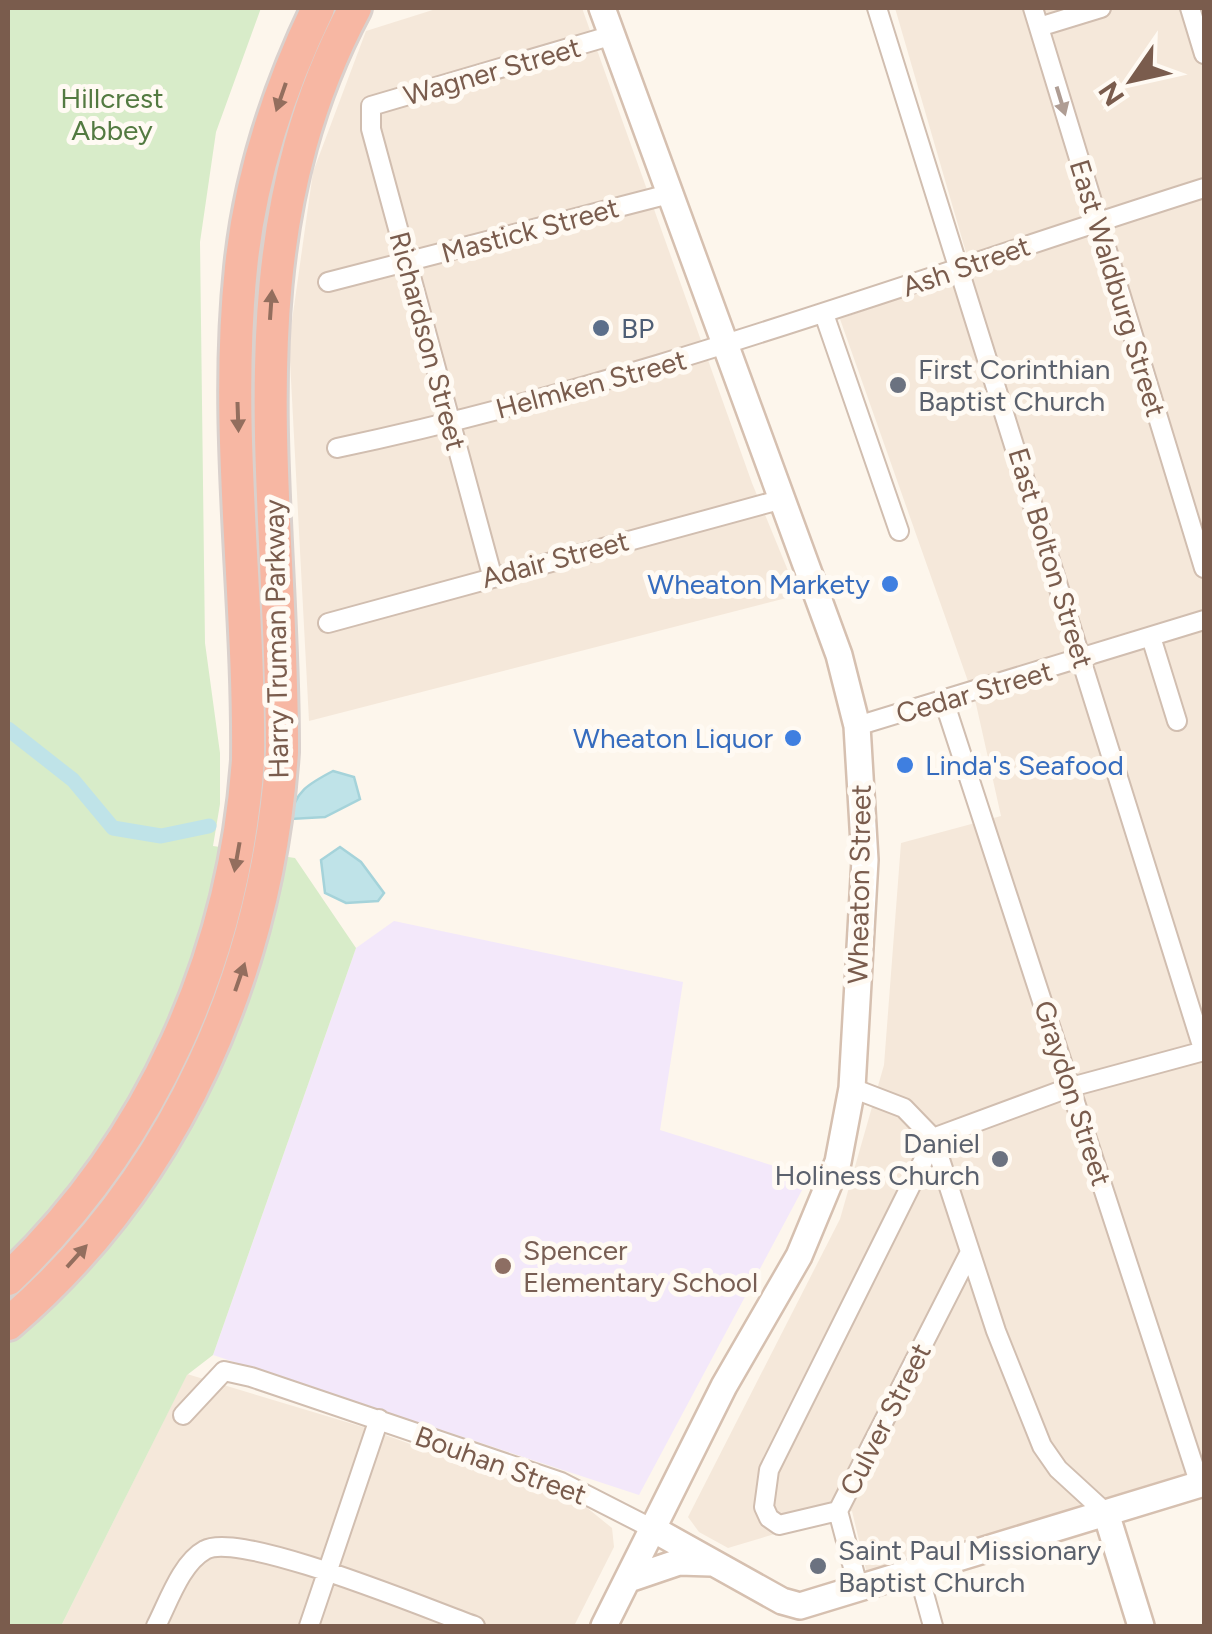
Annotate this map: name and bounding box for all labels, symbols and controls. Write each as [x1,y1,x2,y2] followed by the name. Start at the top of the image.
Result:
[400,30,584,112] street label: Wagner Street
[1082,30,1182,130] north arrow
[1091,75,1131,112] text: N
[60,81,164,147] park label: Hillcrest Abbey
[272,83,287,113] one-way arrow
[1054,86,1069,117] one-way arrow
[1063,155,1173,421] street label: East Waldburg Street
[438,190,622,270] street label: Mastick Street
[382,228,474,454] street label: Richardson Street
[898,228,1034,304] street label: Ash Street
[263,289,279,321] one-way arrow
[621,311,654,345] place label: BP
[590,317,612,339] marker: BP
[492,342,690,426] street label: Helmken Street
[918,352,1110,418] place label: First Corinthian Baptist Church
[887,374,909,396] marker: First Corinthian Baptist Church
[230,402,246,434] one-way arrow
[1001,444,1101,672] street label: East Bolton Street
[257,499,295,779] street label: Harry Truman Parkway
[478,523,632,595] street label: Adair Street
[647,567,870,601] place label: Wheaton Markety
[879,573,901,595] marker: Wheaton Markety
[892,653,1056,731] street label: Cedar Street
[573,721,774,755] place label: Wheaton Liquor
[782,727,804,749] marker: Wheaton Liquor
[925,748,1124,782] place label: Linda's Seafood
[894,754,916,776] marker: Linda's Seafood
[840,784,878,984] street label: Wheaton Street
[229,842,244,873] one-way arrow
[233,962,248,992] one-way arrow
[1027,996,1119,1190] street label: Graydon Street
[774,1126,980,1192] place label: Daniel Holiness Church
[989,1148,1011,1170] marker: Daniel Holiness Church
[523,1233,758,1299] place label: Spencer Elementary School
[66,1244,88,1269] one-way arrow
[492,1255,514,1277] marker: Spencer Elementary School
[832,1337,938,1501] street label: Culver Street
[411,1418,591,1512] street label: Bouhan Street
[838,1533,1101,1599] place label: Saint Paul Missionary Baptist Church
[807,1555,829,1577] marker: Saint Paul Missionary Baptist Church

